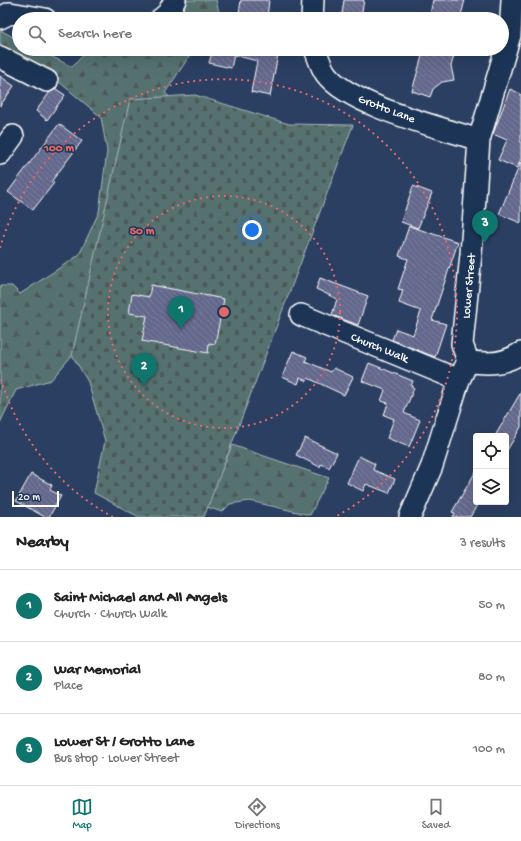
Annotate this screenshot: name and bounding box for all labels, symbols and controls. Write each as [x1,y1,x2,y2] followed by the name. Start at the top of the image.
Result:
[12,12,509,56] search box
[26,23,48,45] icon: search
[58,25,132,43] text: Search here
[356,93,417,127] street label: Grotto Lane
[43,142,74,156] text: 100 m
[472,210,498,243] pin: 3
[242,220,262,240] your location
[130,225,155,239] text: 50 m
[460,252,480,319] street label: Lower Street
[168,296,194,329] pin: 1
[217,305,231,319] centre of rings
[348,331,412,367] street label: Church Walk
[131,353,157,386] pin: 2
[473,433,509,505] map controls
[473,433,509,469] button: locate
[473,469,509,505] button: layers
[12,489,59,508] scale bar
[18,492,40,504] text: 20 m
[16,533,69,553] text: Nearby
[460,536,505,551] text: 3 results
[54,589,227,607] text: Saint Michael and All Angels
[26,598,32,613] text: 1
[478,598,505,613] text: 50 m
[54,607,167,622] text: Church · Church Walk
[54,661,141,679] text: War Memorial
[26,670,32,685] text: 2
[478,670,505,685] text: 80 m
[54,679,82,694] text: Place
[54,733,194,751] text: Lower St / Grotto Lane
[26,742,32,757] text: 3
[473,742,505,757] text: 100 m
[54,751,179,766] text: Bus stop · Lower Street
[71,796,93,832] tab: Map
[235,796,280,832] tab: Directions
[422,796,450,832] tab: Saved

